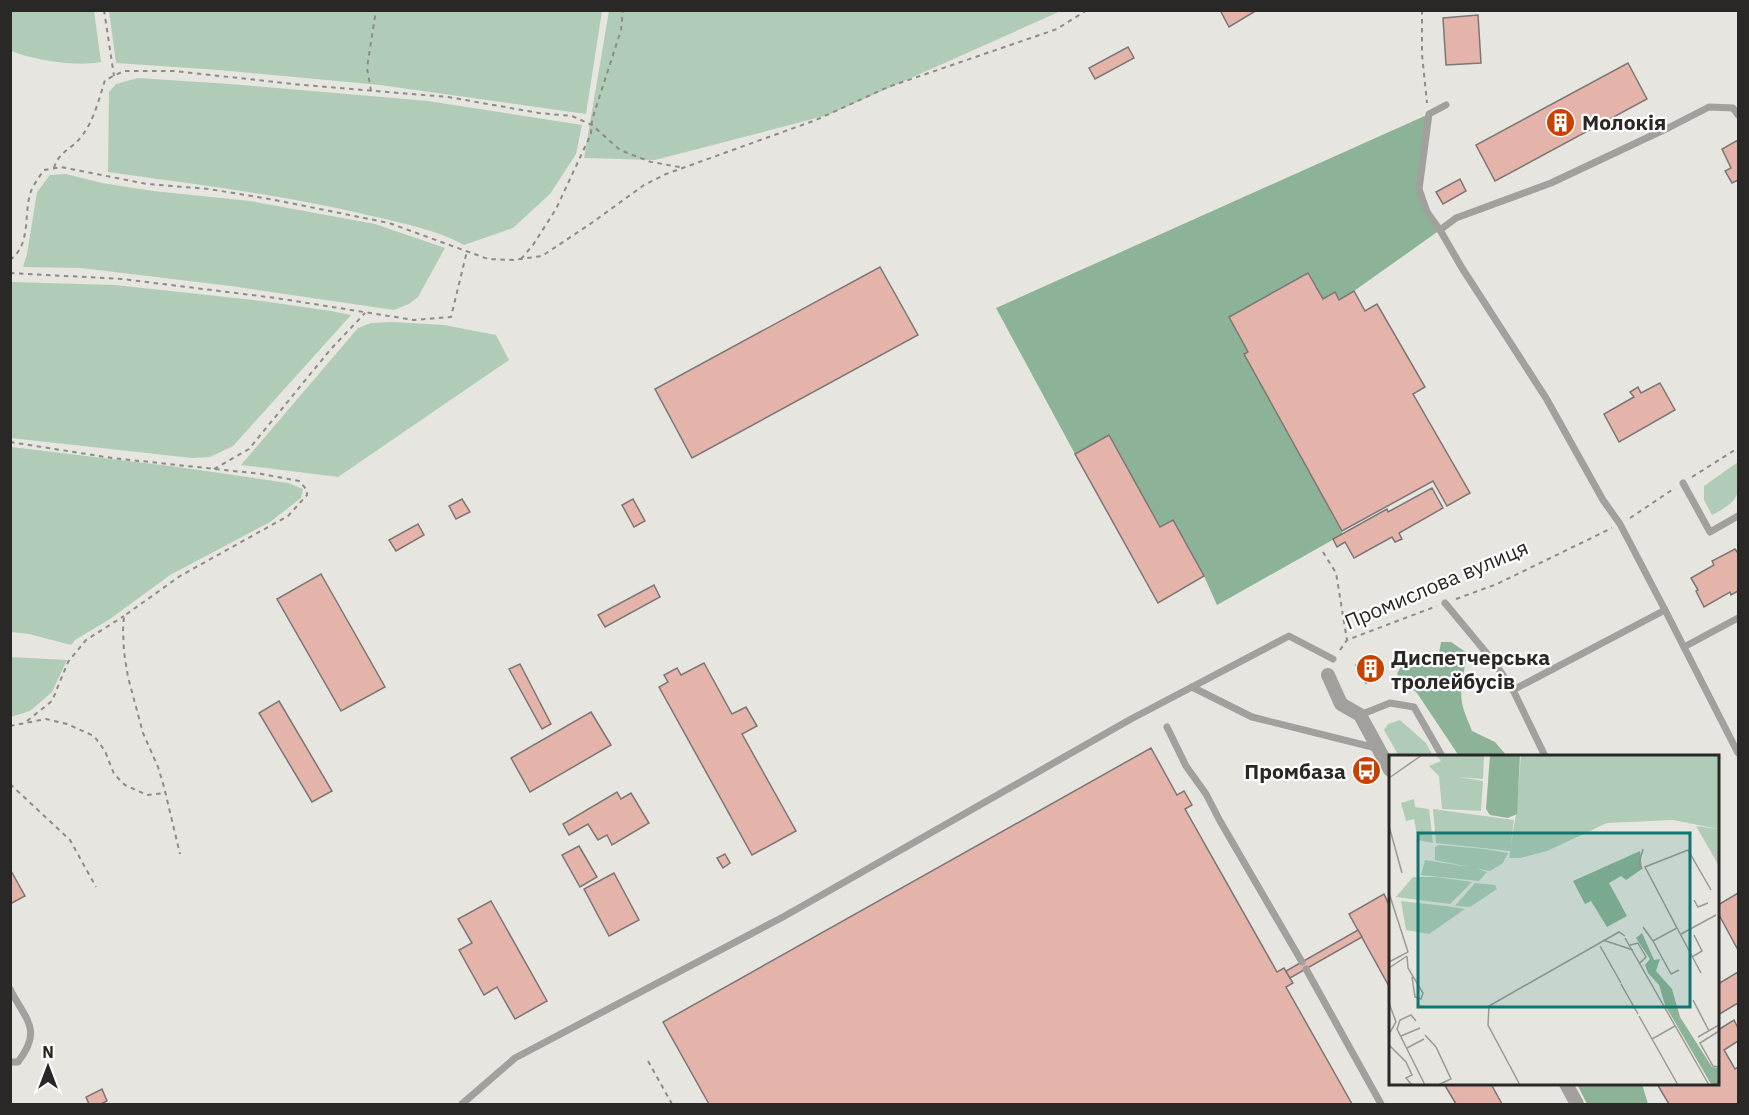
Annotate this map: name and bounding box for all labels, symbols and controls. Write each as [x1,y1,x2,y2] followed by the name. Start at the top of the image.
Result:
[1545,106,1577,138] building icon: Молокія
[1582,108,1666,136] place label: Молокія
[1340,533,1532,635] street label: Промислова вулиця
[1391,643,1550,695] place label: Диспетчерська тролейбусів
[1354,653,1386,685] building icon: Диспетчерська тролейбусів
[1351,755,1383,787] bus stop icon: Промбаза
[1389,755,1719,1085] inset map
[1244,757,1346,785] place label: Промбаза
[18,1037,78,1097] north arrow
[42,1042,54,1062] text: N

